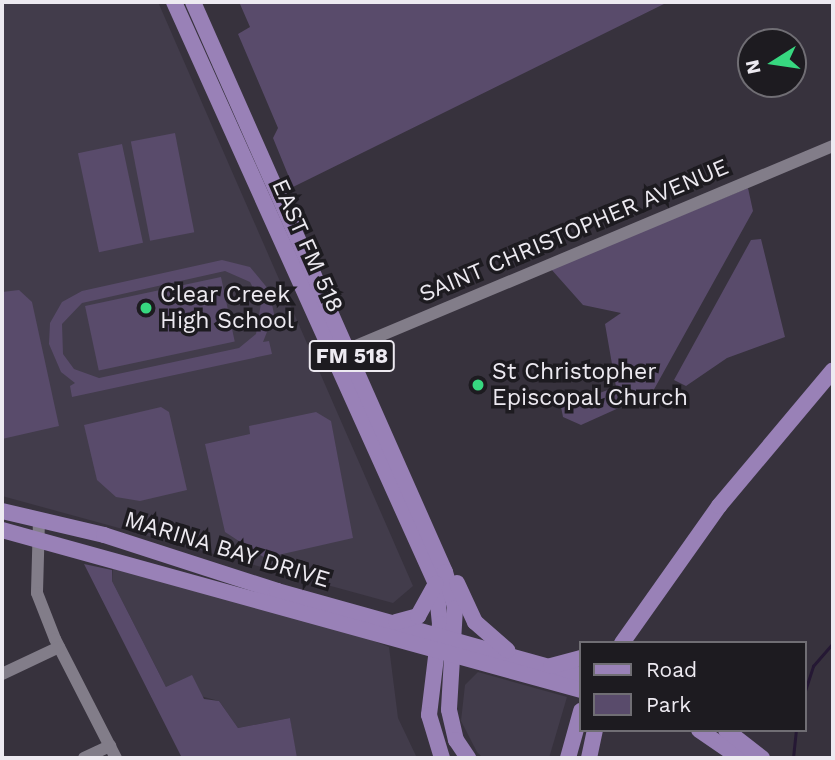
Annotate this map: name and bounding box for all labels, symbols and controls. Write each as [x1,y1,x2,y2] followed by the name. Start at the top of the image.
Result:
[737,28,807,98] north arrow
[740,58,766,76] text: N
[415,153,733,309] street label: SAINT CHRISTOPHER AVENUE
[265,175,349,317] street label: EAST FM 518
[160,281,294,335] place label: Clear Creek High School
[138,300,154,316] marker: Clear Creek High School
[308,338,396,374] road number: FM 518
[492,358,689,412] place label: St Christopher Episcopal Church
[470,377,486,393] marker: St Christopher Episcopal Church
[120,505,334,595] street label: MARINA BAY DRIVE
[580,641,807,732] legend
[646,657,697,682] text: Road
[646,692,691,717] text: Park

